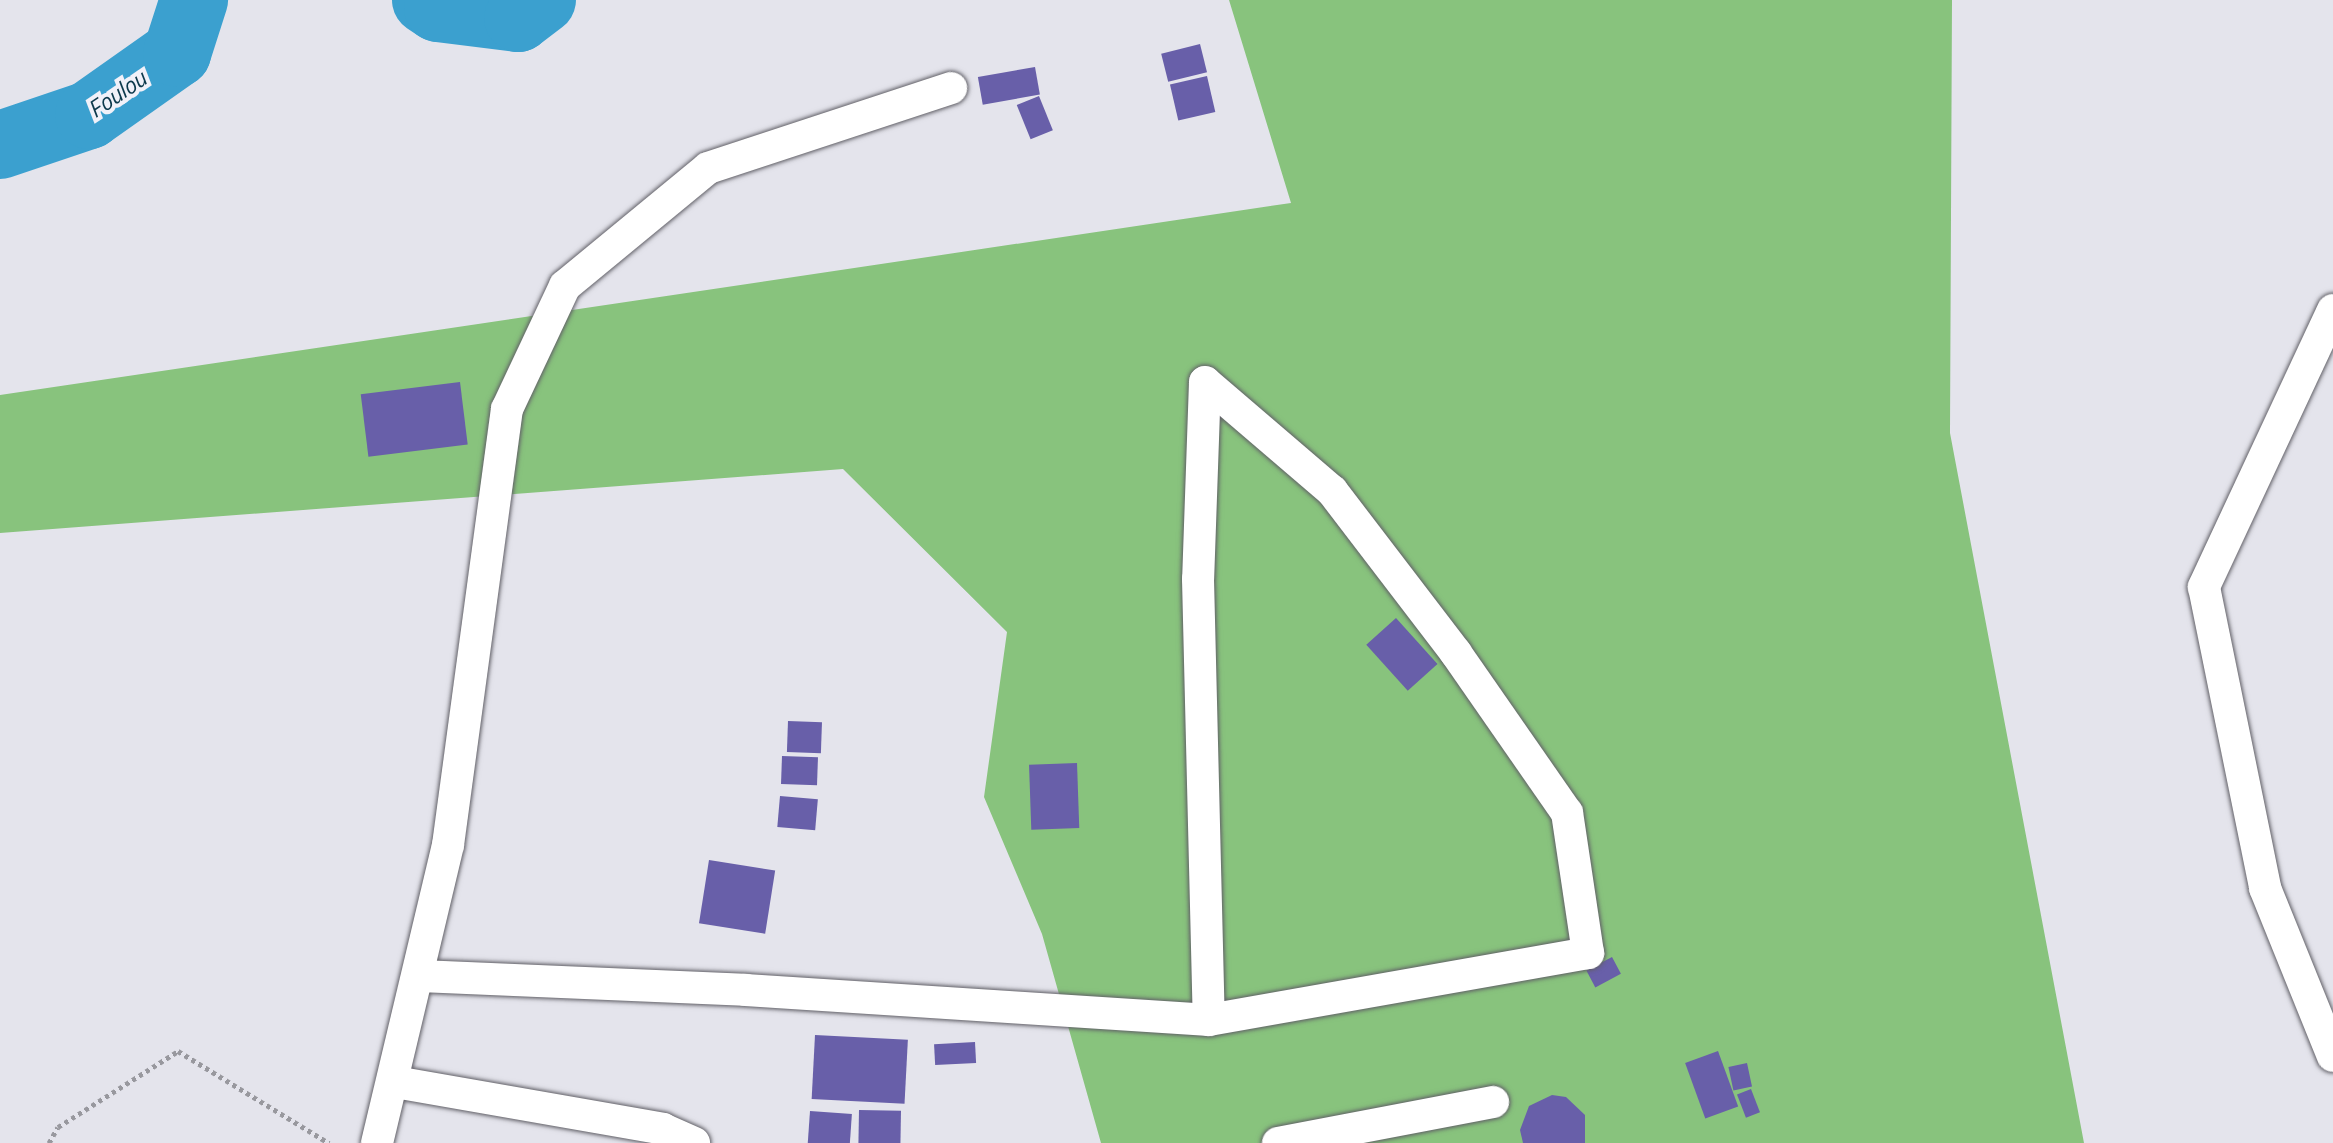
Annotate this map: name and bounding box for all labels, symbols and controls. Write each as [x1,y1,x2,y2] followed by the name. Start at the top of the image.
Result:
[82,64,152,124] water label: Foulou

